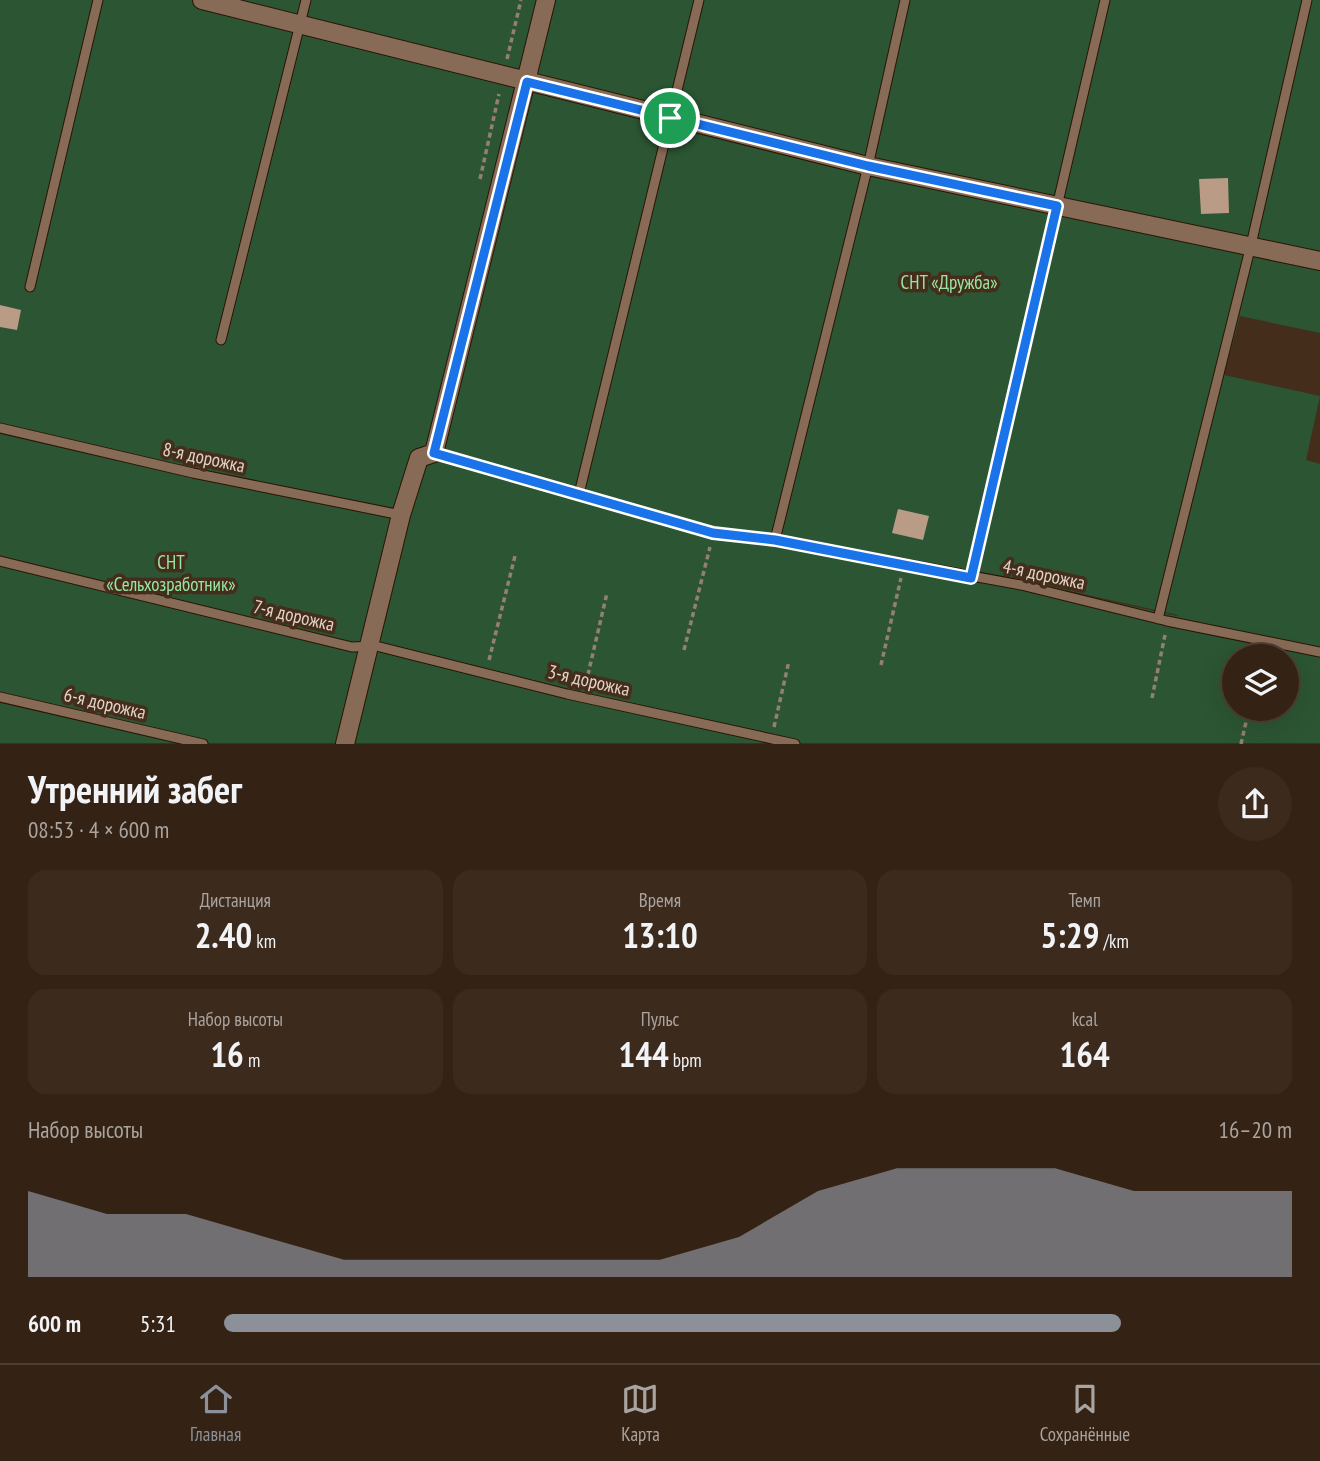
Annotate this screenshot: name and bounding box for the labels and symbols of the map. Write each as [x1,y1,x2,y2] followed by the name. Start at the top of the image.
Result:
[640,88,700,148] pin
[901,270,998,294] park label: СНТ «Дружба»
[161,437,247,477] street label: 8-я дорожка
[106,550,236,596] park label: СНТ «Сельхозработник»
[1001,554,1087,594] street label: 4-я дорожка
[251,594,337,636] street label: 7-я дорожка
[546,659,632,701] street label: 3-я дорожка
[62,682,148,724] street label: 6-я дорожка

